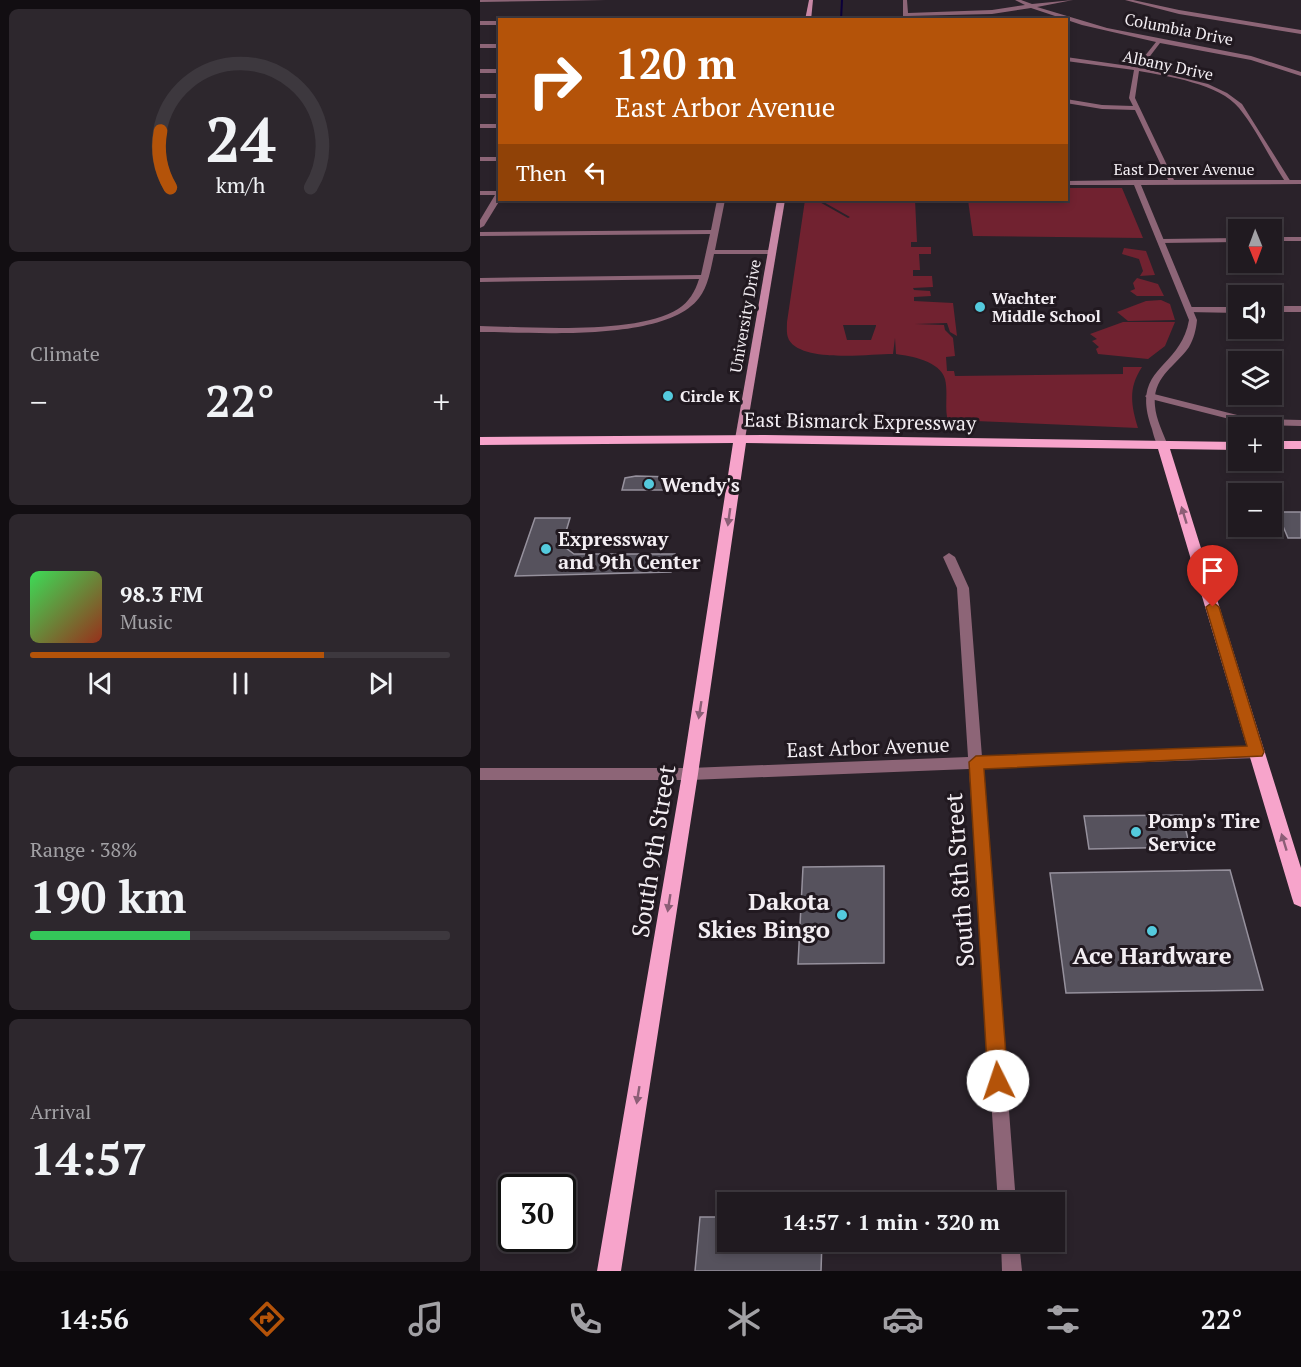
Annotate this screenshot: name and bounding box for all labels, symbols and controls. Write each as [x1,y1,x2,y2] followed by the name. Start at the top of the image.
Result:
[1123,8,1235,50] street label: Columbia Drive
[615,35,736,91] text: 120 m
[516,42,594,120] icon: right
[1121,45,1215,85] street label: Albany Drive
[615,89,835,125] text: East Arbor Avenue
[205,97,275,180] text: 24
[579,156,612,189] icon: left
[516,158,567,187] text: Then
[1113,158,1255,180] street label: East Denver Avenue
[215,171,265,199] text: km/h
[1228,219,1282,273] north arrow
[1228,219,1282,537] map controls
[724,258,766,374] street label: University Drive
[1228,285,1282,339] button: sound
[992,287,1101,327] place label: Wachter Middle School
[973,300,987,314] marker: Wachter Middle School
[30,340,100,367] text: Climate
[1228,351,1282,405] button: layers
[205,370,275,430] text: 22°
[30,380,48,423] text: −
[432,380,450,423] text: +
[680,385,741,407] place label: Circle K
[661,389,675,403] marker: Circle K
[744,405,977,437] street label: East Bismarck Expressway
[1228,417,1282,471] button: +
[661,471,740,498] place label: Wendy's
[642,477,656,491] marker: Wendy's
[1228,483,1282,537] button: −
[1179,506,1188,524] one-way arrow
[724,508,733,527] one-way arrow
[558,525,701,575] place label: Expressway and 9th Center
[539,542,553,556] marker: Expressway and 9th Center
[1187,545,1238,607] pin
[1196,554,1229,587] icon: arrive
[120,579,203,608] text: 98.3 FM
[120,608,173,635] text: Music
[84,667,117,700] icon: previous
[224,667,257,700] icon: pause
[364,667,397,700] icon: next
[695,701,704,720] one-way arrow
[786,731,950,763] street label: East Arbor Avenue
[624,762,682,940] street label: South 9th Street
[937,792,981,968] street label: South 8th Street
[1148,807,1260,857] place label: Pomp's Tire Service
[1129,825,1143,839] marker: Pomp's Tire Service
[1279,833,1288,851] one-way arrow
[30,836,137,863] text: Range · 38%
[30,866,186,926] text: 190 km
[698,885,831,945] place label: Dakota Skies Bingo
[664,893,673,912] one-way arrow
[835,908,849,922] marker: Dakota Skies Bingo
[1145,924,1159,938] marker: Ace Hardware
[1072,939,1232,971] place label: Ace Hardware
[966,1049,1030,1113] position arrow
[633,1086,642,1105] one-way arrow
[30,1098,91,1125] text: Arrival
[30,1128,147,1188] text: 14:57
[498,1174,576,1252] speed limit sign: 30
[782,1207,1000,1236] text: 14:57 · 1 min · 320 m
[246,1298,288,1340] icon: directions
[405,1298,447,1340] icon: music
[564,1298,606,1340] icon: phone
[723,1298,765,1340] icon: climate
[882,1298,924,1340] icon: car
[1042,1298,1084,1340] icon: filters
[59,1301,129,1337] text: 14:56
[1201,1301,1242,1337] text: 22°

